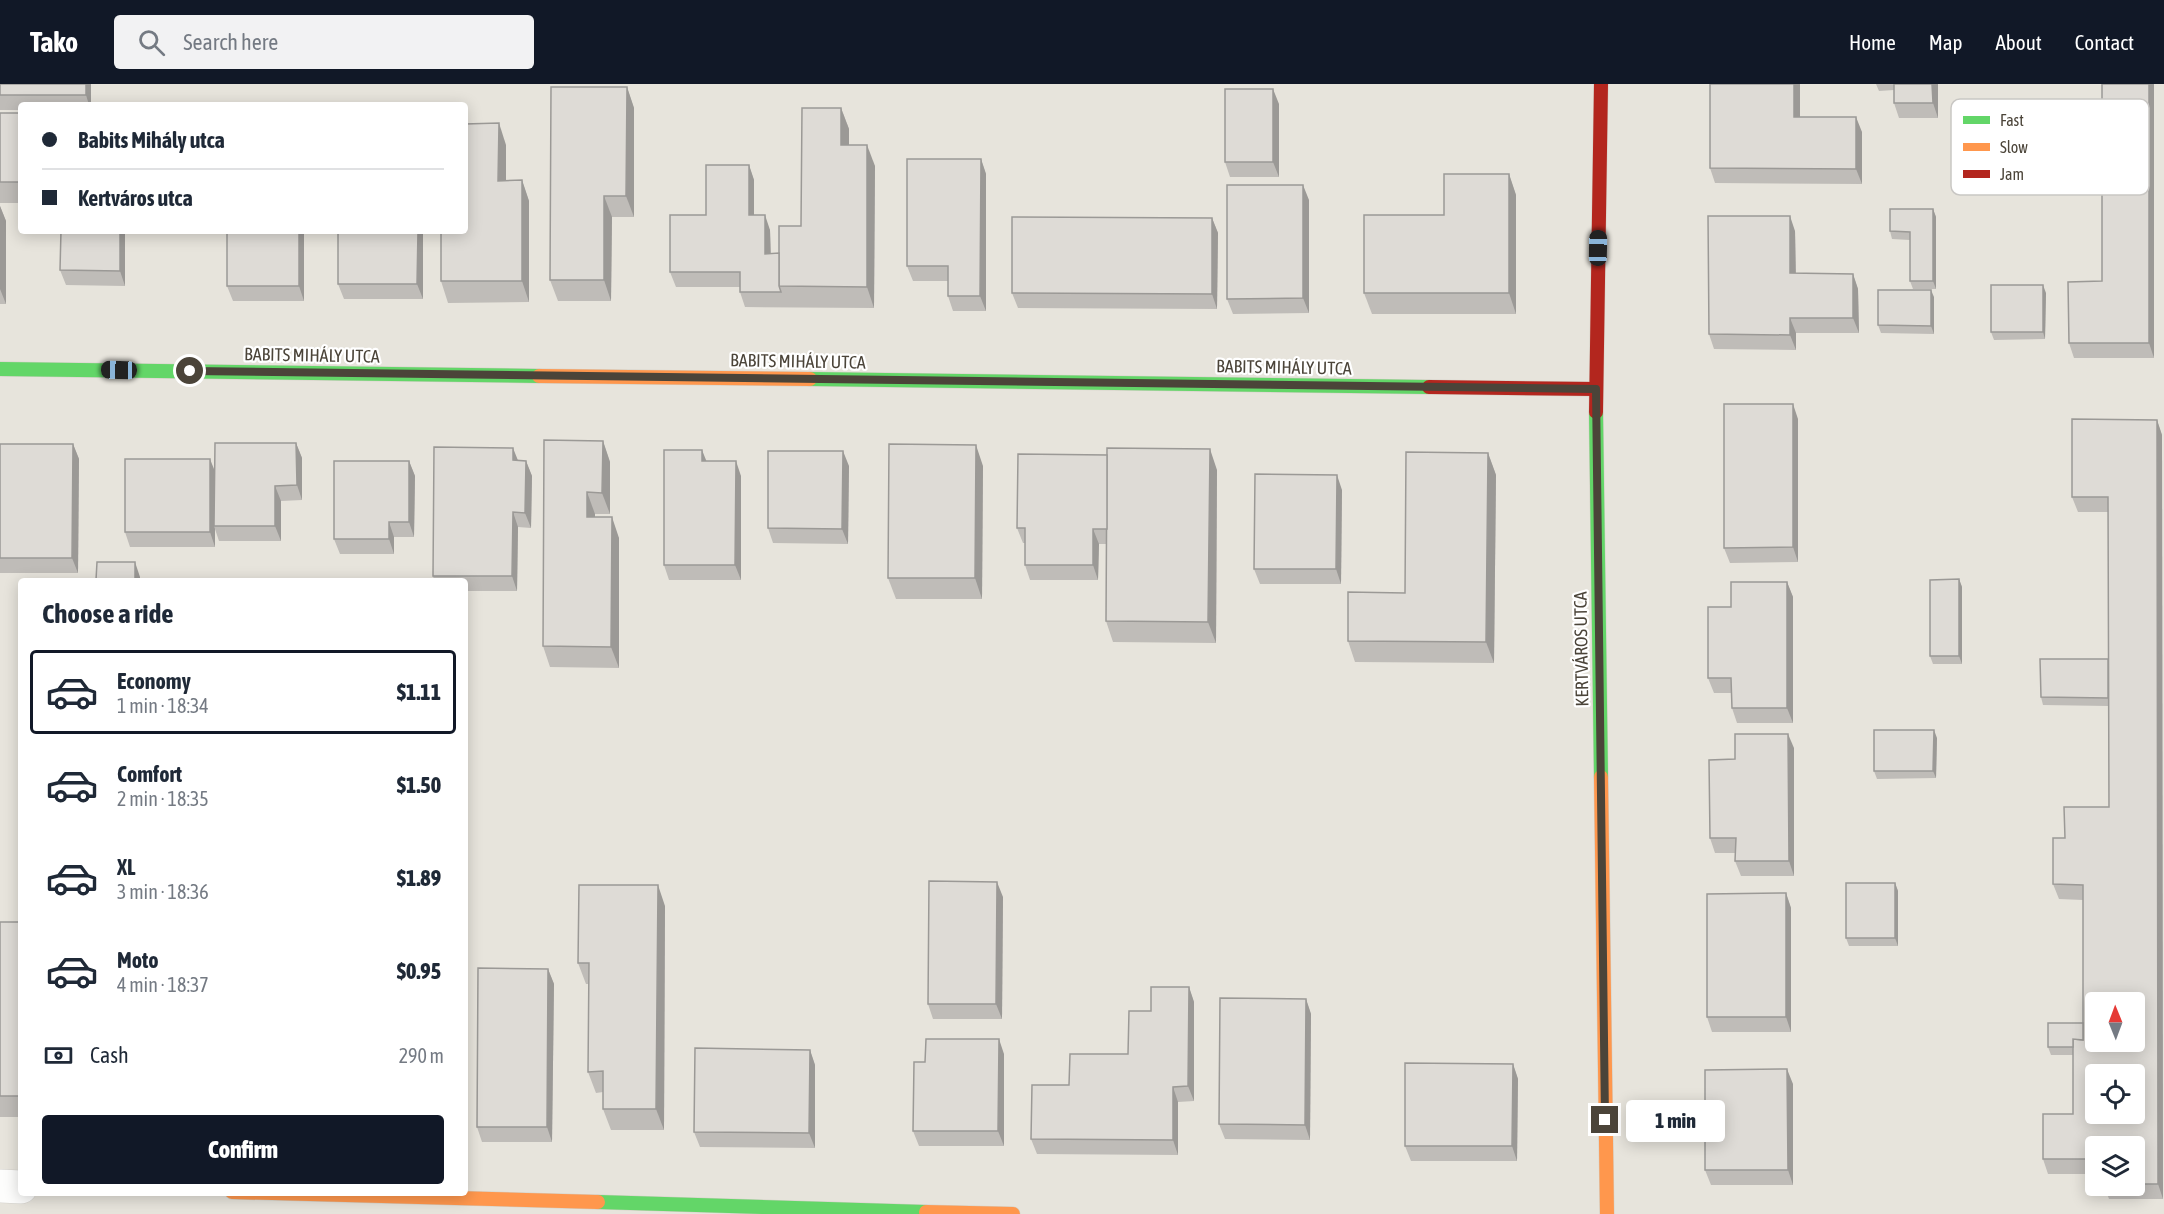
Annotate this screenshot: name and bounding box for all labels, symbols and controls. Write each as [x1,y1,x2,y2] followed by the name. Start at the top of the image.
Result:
[114,15,534,69] search box
[30,26,78,58] text: Tako
[135,26,168,59] icon: search
[183,29,278,55] text: Search here
[1849,30,1896,54] text: Home
[1929,30,1963,54] text: Map
[1996,30,2042,54] text: About
[2075,30,2134,54] text: Contact
[1951,99,2149,195] legend
[2000,111,2024,129] text: Fast
[78,127,225,153] text: Babits Mihály utca
[2000,138,2028,156] text: Slow
[2000,165,2024,183] text: Jam
[78,185,193,211] text: Kertváros utca
[1589,230,1607,266] car
[244,343,380,367] street label: BABITS MIHÁLY UTCA
[730,349,866,373] street label: BABITS MIHÁLY UTCA
[1216,355,1352,379] street label: BABITS MIHÁLY UTCA
[176,357,203,384] route start
[101,361,137,379] car
[1569,591,1593,707] street label: KERTVÁROS UTCA
[42,598,174,629] text: Choose a ride
[45,665,99,719] icon: car
[117,668,191,694] text: Economy
[397,679,441,705] text: $1.11
[117,694,209,717] text: 1 min · 18:34
[45,758,99,812] icon: car
[117,761,182,787] text: Comfort
[397,772,441,798] text: $1.50
[117,787,209,810] text: 2 min · 18:35
[45,851,99,905] icon: car
[117,854,135,880] text: XL
[397,865,441,891] text: $1.89
[117,880,209,903] text: 3 min · 18:36
[45,944,99,998] icon: car
[117,947,159,973] text: Moto
[397,958,441,984] text: $0.95
[117,973,209,996] text: 4 min · 18:37
[2085,992,2145,1052] north arrow
[2085,992,2145,1196] map controls
[42,1039,75,1072] icon: cash
[90,1042,129,1068] text: Cash
[399,1044,444,1067] text: 290 m
[2085,1064,2145,1124] button: locate
[1626,1099,1725,1141] callout: 1 min
[1591,1106,1618,1133] route end
[1655,1109,1696,1132] text: 1 min
[42,1115,444,1184] button: Confirm
[2085,1136,2145,1196] button: layers

